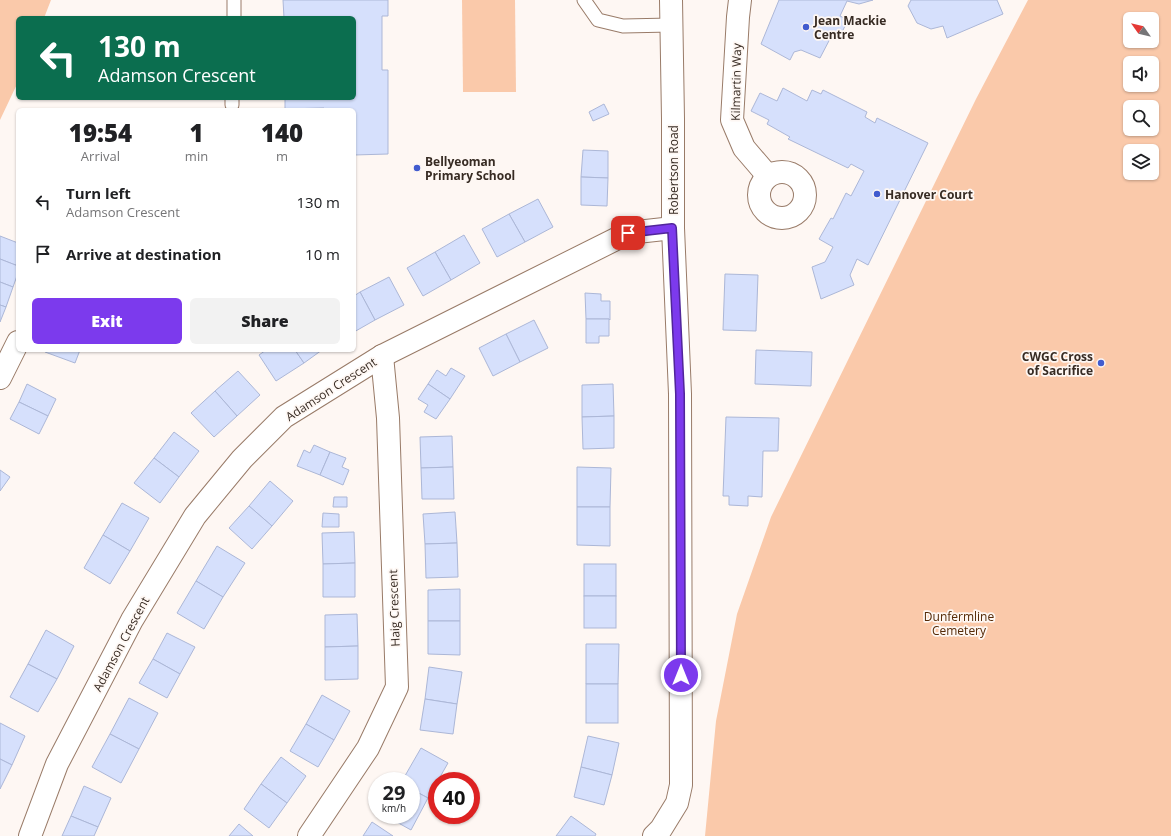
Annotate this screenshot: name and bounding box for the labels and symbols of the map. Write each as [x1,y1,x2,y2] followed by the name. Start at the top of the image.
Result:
[813,12,886,43] place label: Jean Mackie Centre
[1123,12,1159,48] north arrow
[801,22,811,32] marker: Jean Mackie Centre
[727,42,745,121] street label: Kilmartin Way
[665,125,682,215] street label: Robertson Road
[425,153,515,184] place label: Bellyeoman Primary School
[412,163,422,173] marker: Bellyeoman Primary School
[885,186,973,203] place label: Hanover Court
[872,189,882,199] marker: Hanover Court
[611,216,645,250] pin
[1022,348,1093,379] place label: CWGC Cross of Sacrifice
[282,353,380,425] street label: Adamson Crescent
[1096,358,1106,368] marker: CWGC Cross of Sacrifice
[384,569,404,647] street label: Haig Crescent
[89,594,153,694] street label: Adamson Crescent
[924,608,994,639] park label: Dunfermline Cemetery
[660,654,702,696] position arrow
[428,772,480,824] speed limit sign: 40

